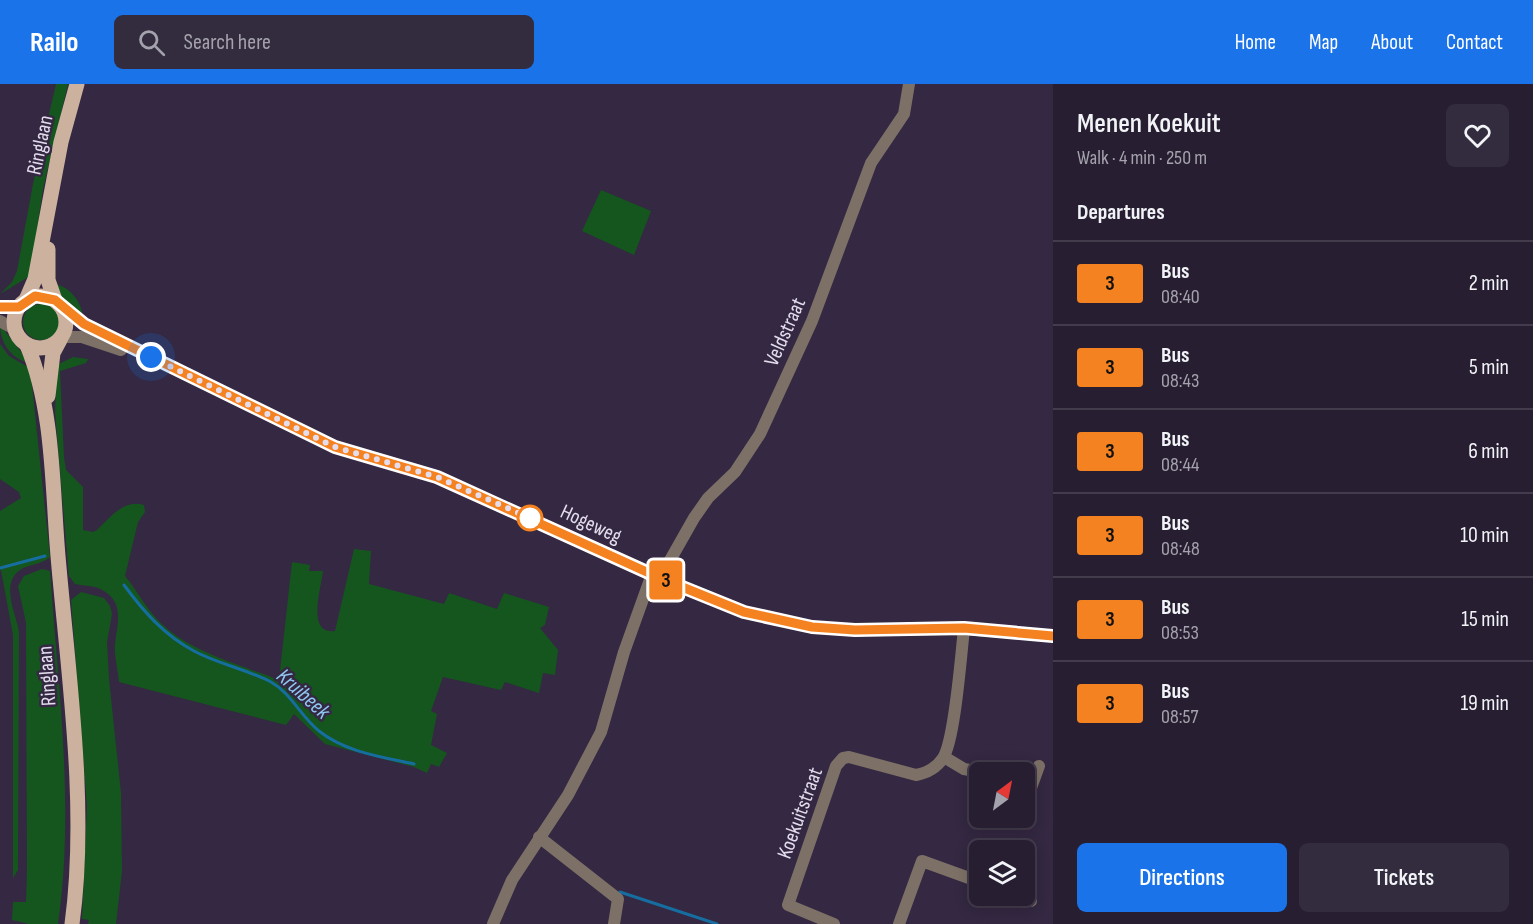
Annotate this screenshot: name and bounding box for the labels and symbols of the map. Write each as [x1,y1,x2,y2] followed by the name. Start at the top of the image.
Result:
[22,113,58,177] street label: Ringlaan
[759,294,811,370] street label: Veldstraat
[136,342,166,372] your location
[556,499,626,549] street label: Hogeweg
[517,505,543,531] unlabelled marker
[646,560,686,600] line badge: 3
[32,645,62,707] street label: Ringlaan
[271,663,336,726] water label: Kruibeek
[969,762,1035,828] north arrow
[772,764,828,862] street label: Koekuitstraat

